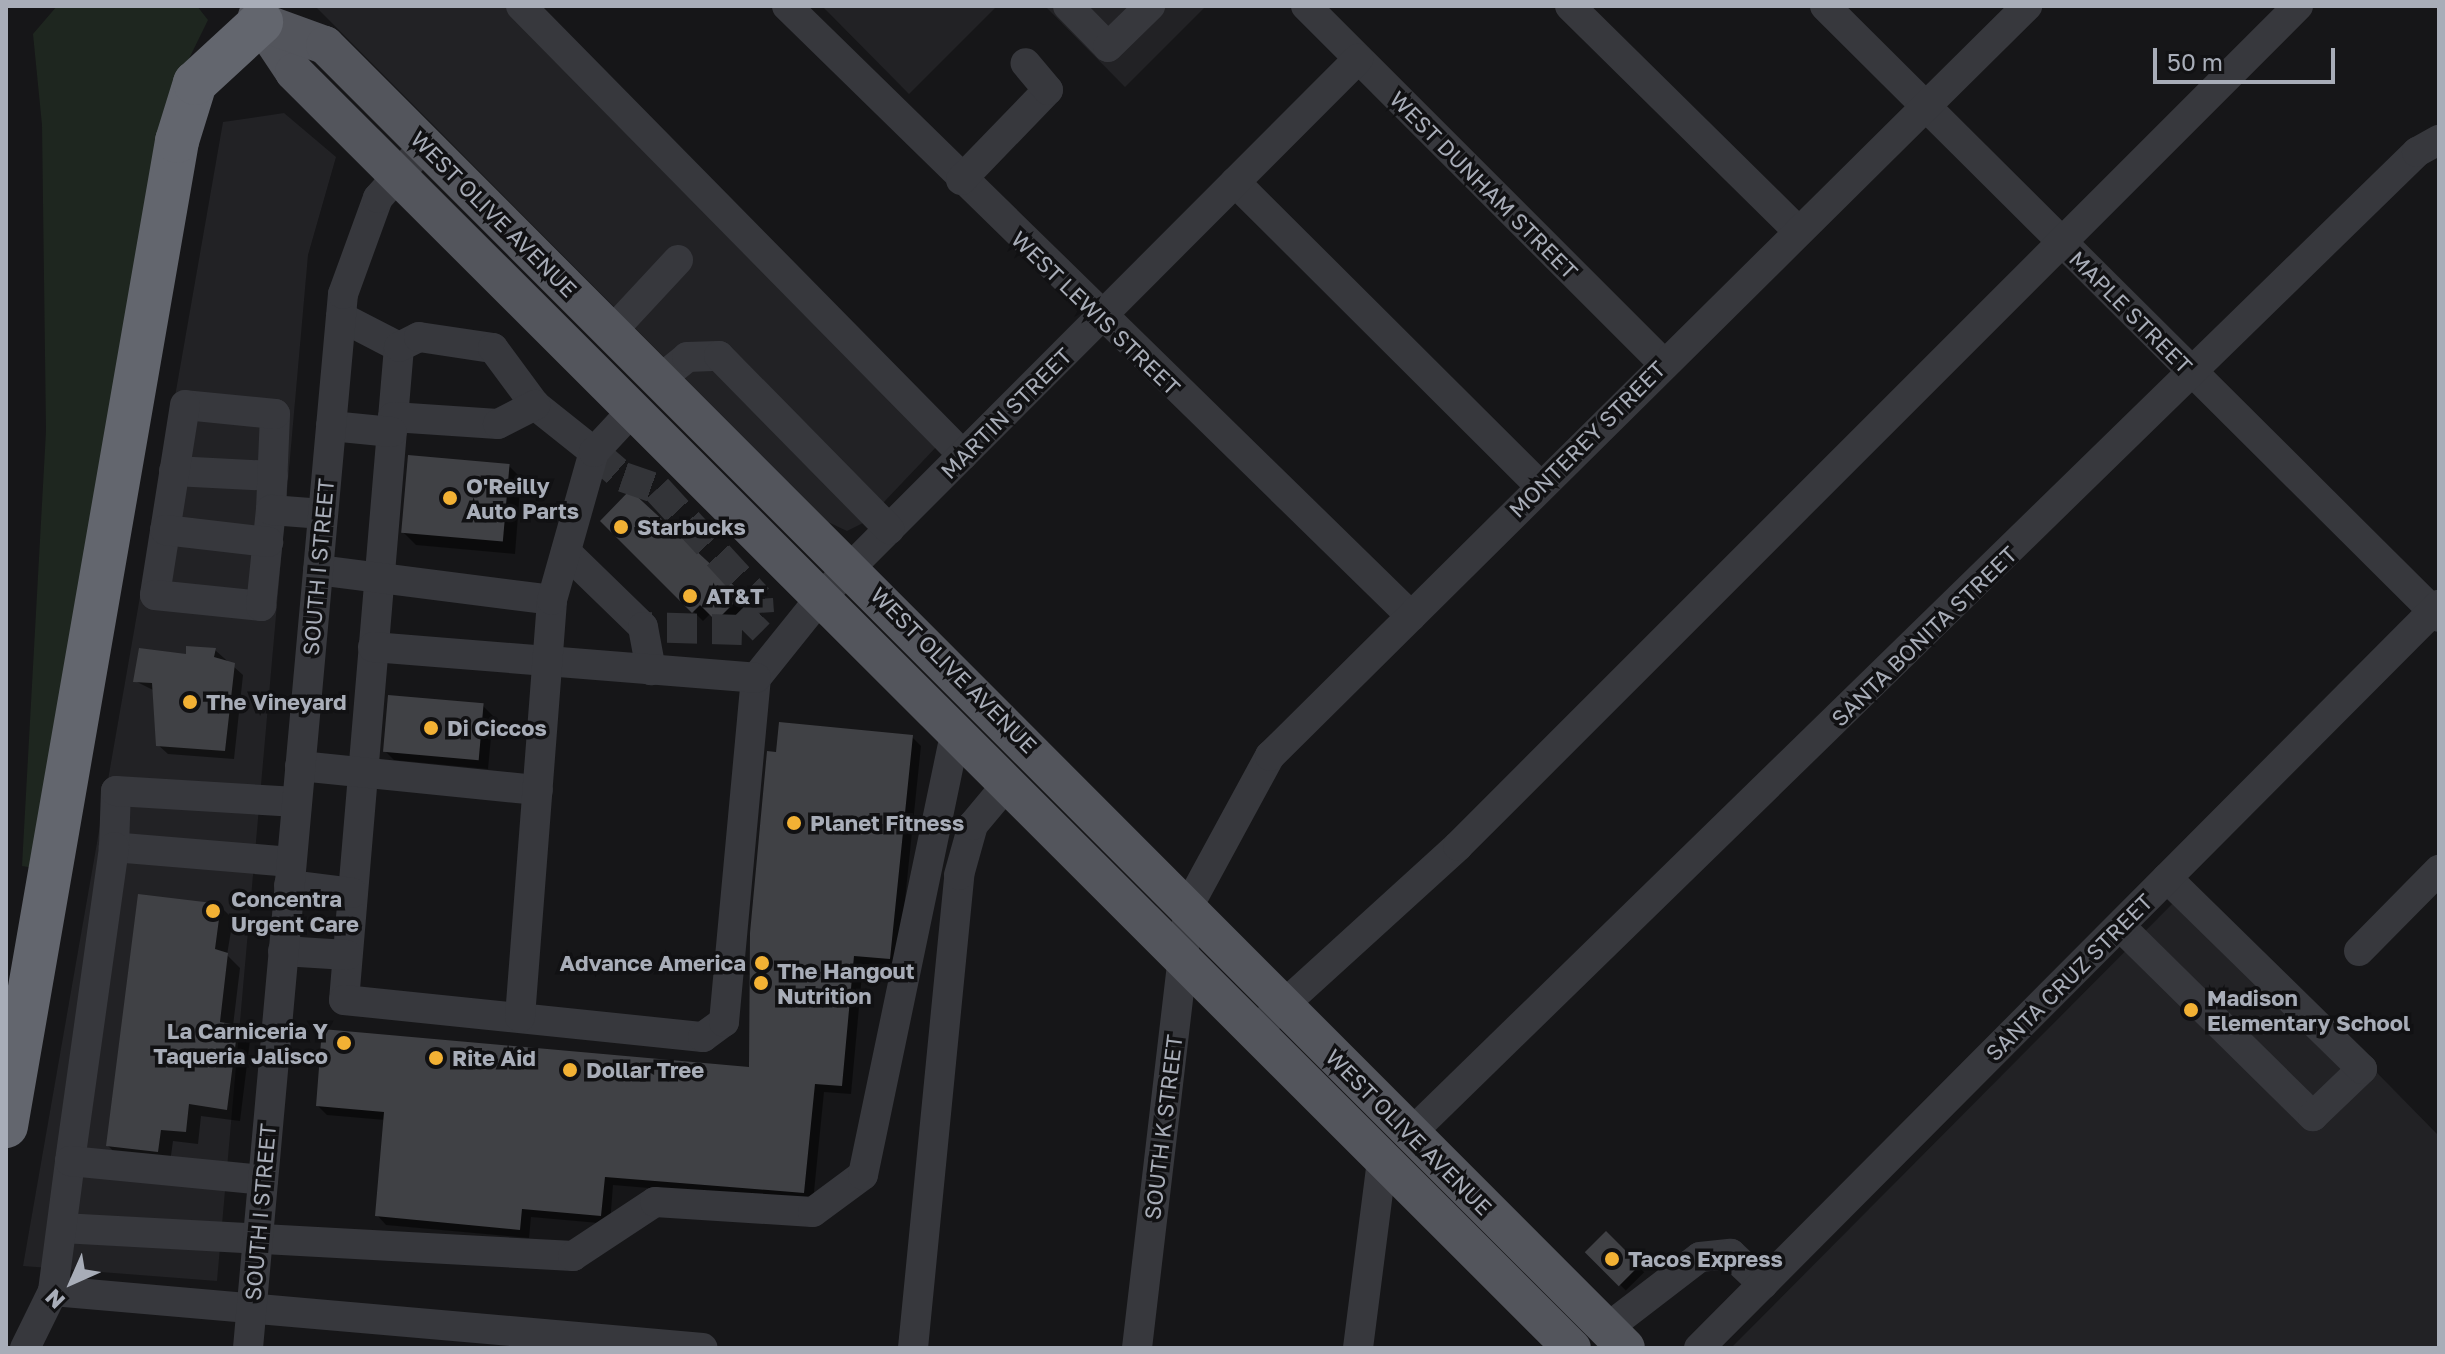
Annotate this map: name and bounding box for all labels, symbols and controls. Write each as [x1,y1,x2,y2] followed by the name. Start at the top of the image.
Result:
[2157,32,2339,82] scale bar
[2167,47,2223,76] text: 50 m
[1385,86,1583,284] street label: WEST DUNHAM STREET
[405,125,583,303] street label: WEST OLIVE AVENUE
[1006,226,1186,400] street label: WEST LEWIS STREET
[2064,245,2198,379] street label: MAPLE STREET
[935,342,1077,484] street label: MARTIN STREET
[1503,355,1671,523] street label: MONTEREY STREET
[466,472,579,524] place label: O'Reilly Auto Parts
[297,477,339,657] street label: SOUTH I STREET
[441,489,459,507] marker: O'Reilly Auto Parts
[637,514,746,540] place label: Starbucks
[612,518,630,536] marker: Starbucks
[1826,541,2022,731] street label: SANTA BONITA STREET
[865,581,1043,759] street label: WEST OLIVE AVENUE
[706,583,764,609] place label: AT&T
[681,587,699,605] marker: AT&T
[206,689,347,715] place label: The Vineyard
[181,693,199,711] marker: The Vineyard
[447,715,547,741] place label: Di Ciccos
[422,719,440,737] marker: Di Ciccos
[810,810,964,836] place label: Planet Fitness
[785,814,803,832] marker: Planet Fitness
[231,885,359,936] place label: Concentra Urgent Care
[1980,888,2158,1066] street label: SANTA CRUZ STREET
[202,900,224,922] marker: Concentra Urgent Care
[560,950,746,976] place label: Advance America
[753,954,771,972] marker: Advance America
[777,957,914,1008] place label: The Hangout Nutrition
[752,974,770,992] marker: The Hangout Nutrition
[2207,984,2410,1036] place label: Madison Elementary School
[2182,1001,2200,1019] marker: Madison Elementary School
[153,1017,328,1068] place label: La Carniceria Y Taqueria Jalisco
[1139,1033,1187,1221] street label: SOUTH K STREET
[335,1034,353,1052] marker: La Carniceria Y Taqueria Jalisco
[1320,1043,1498,1221] street label: WEST OLIVE AVENUE
[452,1045,536,1071] place label: Rite Aid
[427,1049,445,1067] marker: Rite Aid
[586,1057,704,1083] place label: Dollar Tree
[561,1061,579,1079] marker: Dollar Tree
[239,1122,281,1302] street label: SOUTH I STREET
[32,1242,112,1322] north arrow
[1628,1246,1783,1272] place label: Tacos Express
[1603,1250,1621,1268] marker: Tacos Express
[39,1284,70,1315] text: N

